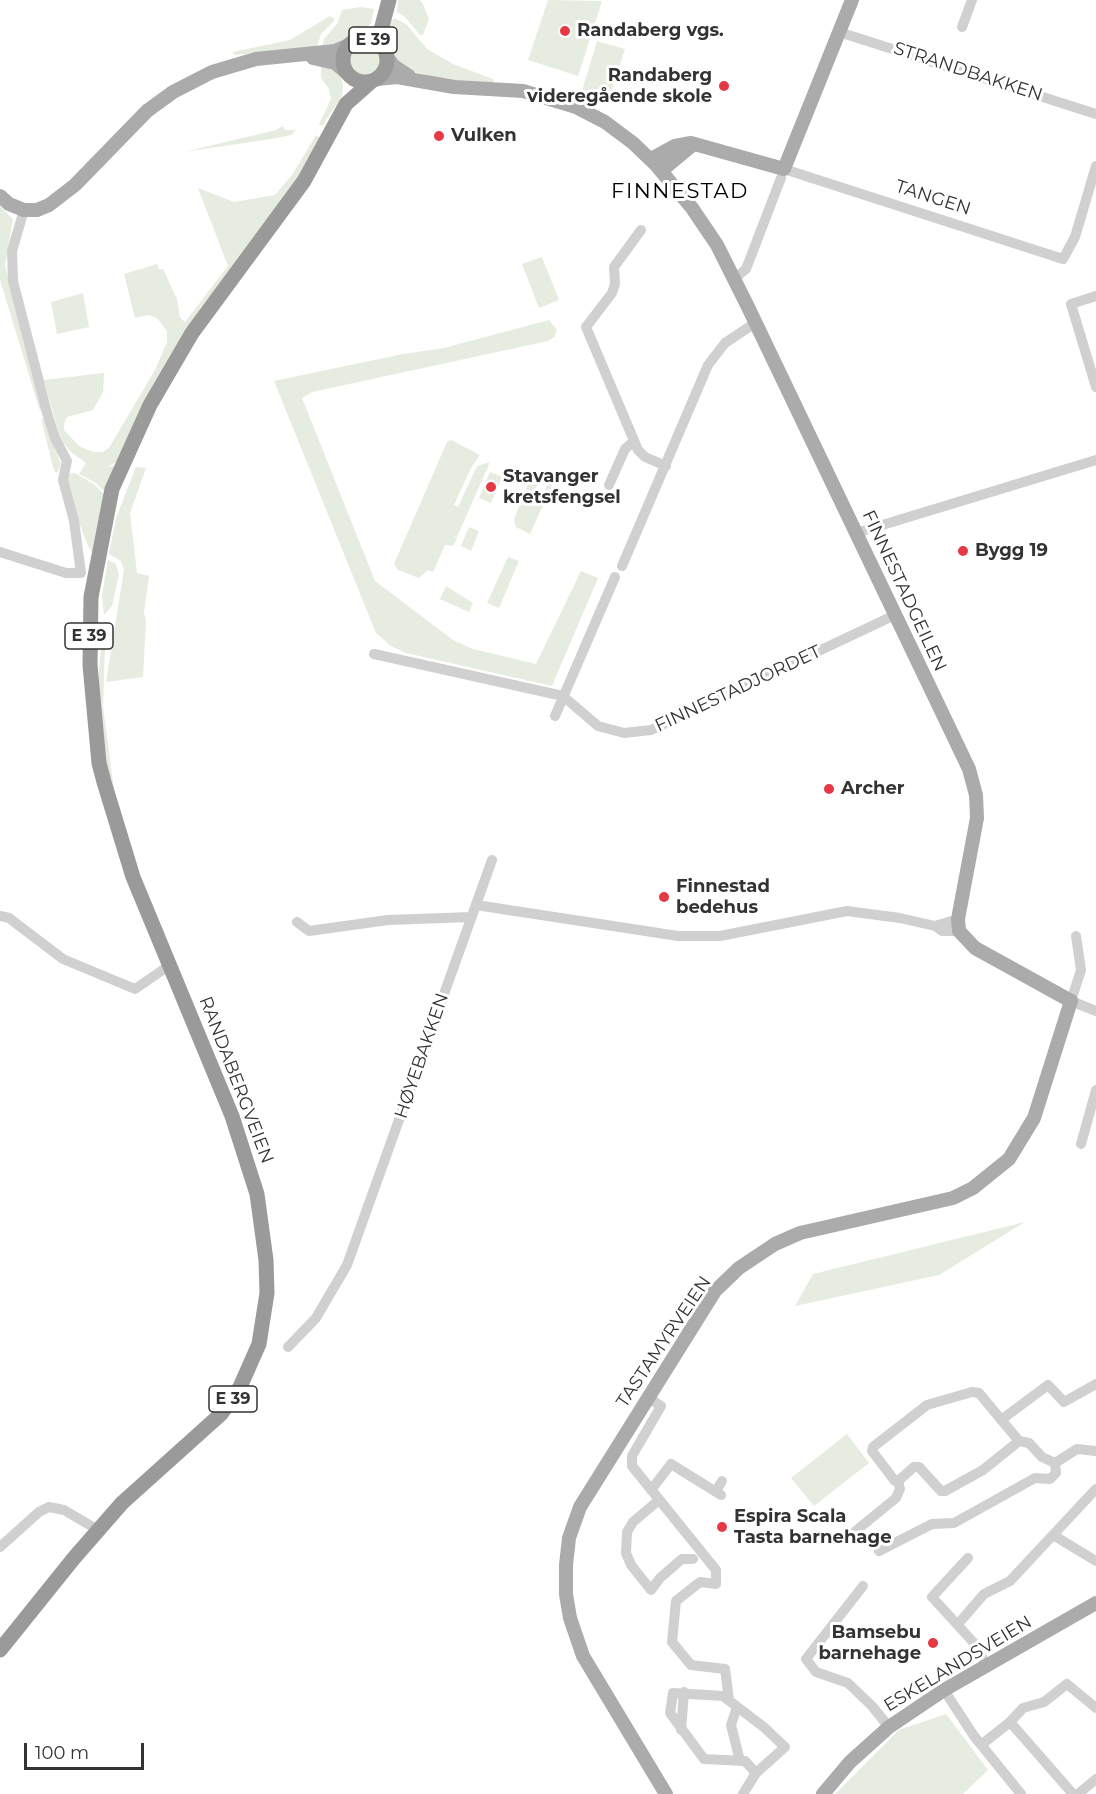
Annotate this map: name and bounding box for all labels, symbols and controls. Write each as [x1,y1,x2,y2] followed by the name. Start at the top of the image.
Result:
[577,20,724,42] place label: Randaberg vgs.
[558,24,572,38] marker: Randaberg vgs.
[349,27,397,53] road number: E 39
[891,38,1045,106] street label: STRANDBAKKEN
[527,65,712,107] place label: Randaberg videregående skole
[717,79,731,93] marker: Randaberg videregående skole
[451,125,517,147] place label: Vulken
[432,129,446,143] marker: Vulken
[893,176,973,220] street label: TANGEN
[611,179,749,205] district label: FINNESTAD
[503,466,621,508] place label: Stavanger kretsfengsel
[484,480,498,494] marker: Stavanger kretsfengsel
[857,507,951,675] street label: FINNESTADGEILEN
[975,540,1048,562] place label: Bygg 19
[956,544,970,558] marker: Bygg 19
[65,623,113,649] road number: E 39
[652,641,824,737] street label: FINNESTADJORDET
[841,778,905,800] place label: Archer
[822,782,836,796] marker: Archer
[676,876,770,918] place label: Finnestad bedehus
[657,890,671,904] marker: Finnestad bedehus
[390,991,454,1121] street label: HØYEBAKKEN
[194,993,278,1167] street label: RANDABERGVEIEN
[612,1272,716,1412] street label: TASTAMYRVEIEN
[209,1386,257,1412] road number: E 39
[734,1506,892,1549] place label: Espira Scala Tasta barnehage
[715,1520,729,1534] marker: Espira Scala Tasta barnehage
[880,1611,1036,1717] street label: ESKELANDSVEIEN
[819,1622,921,1664] place label: Bamsebu barnehage
[926,1636,940,1650] marker: Bamsebu barnehage
[27,1731,147,1769] scale bar
[35,1742,89,1764] text: 100 m

